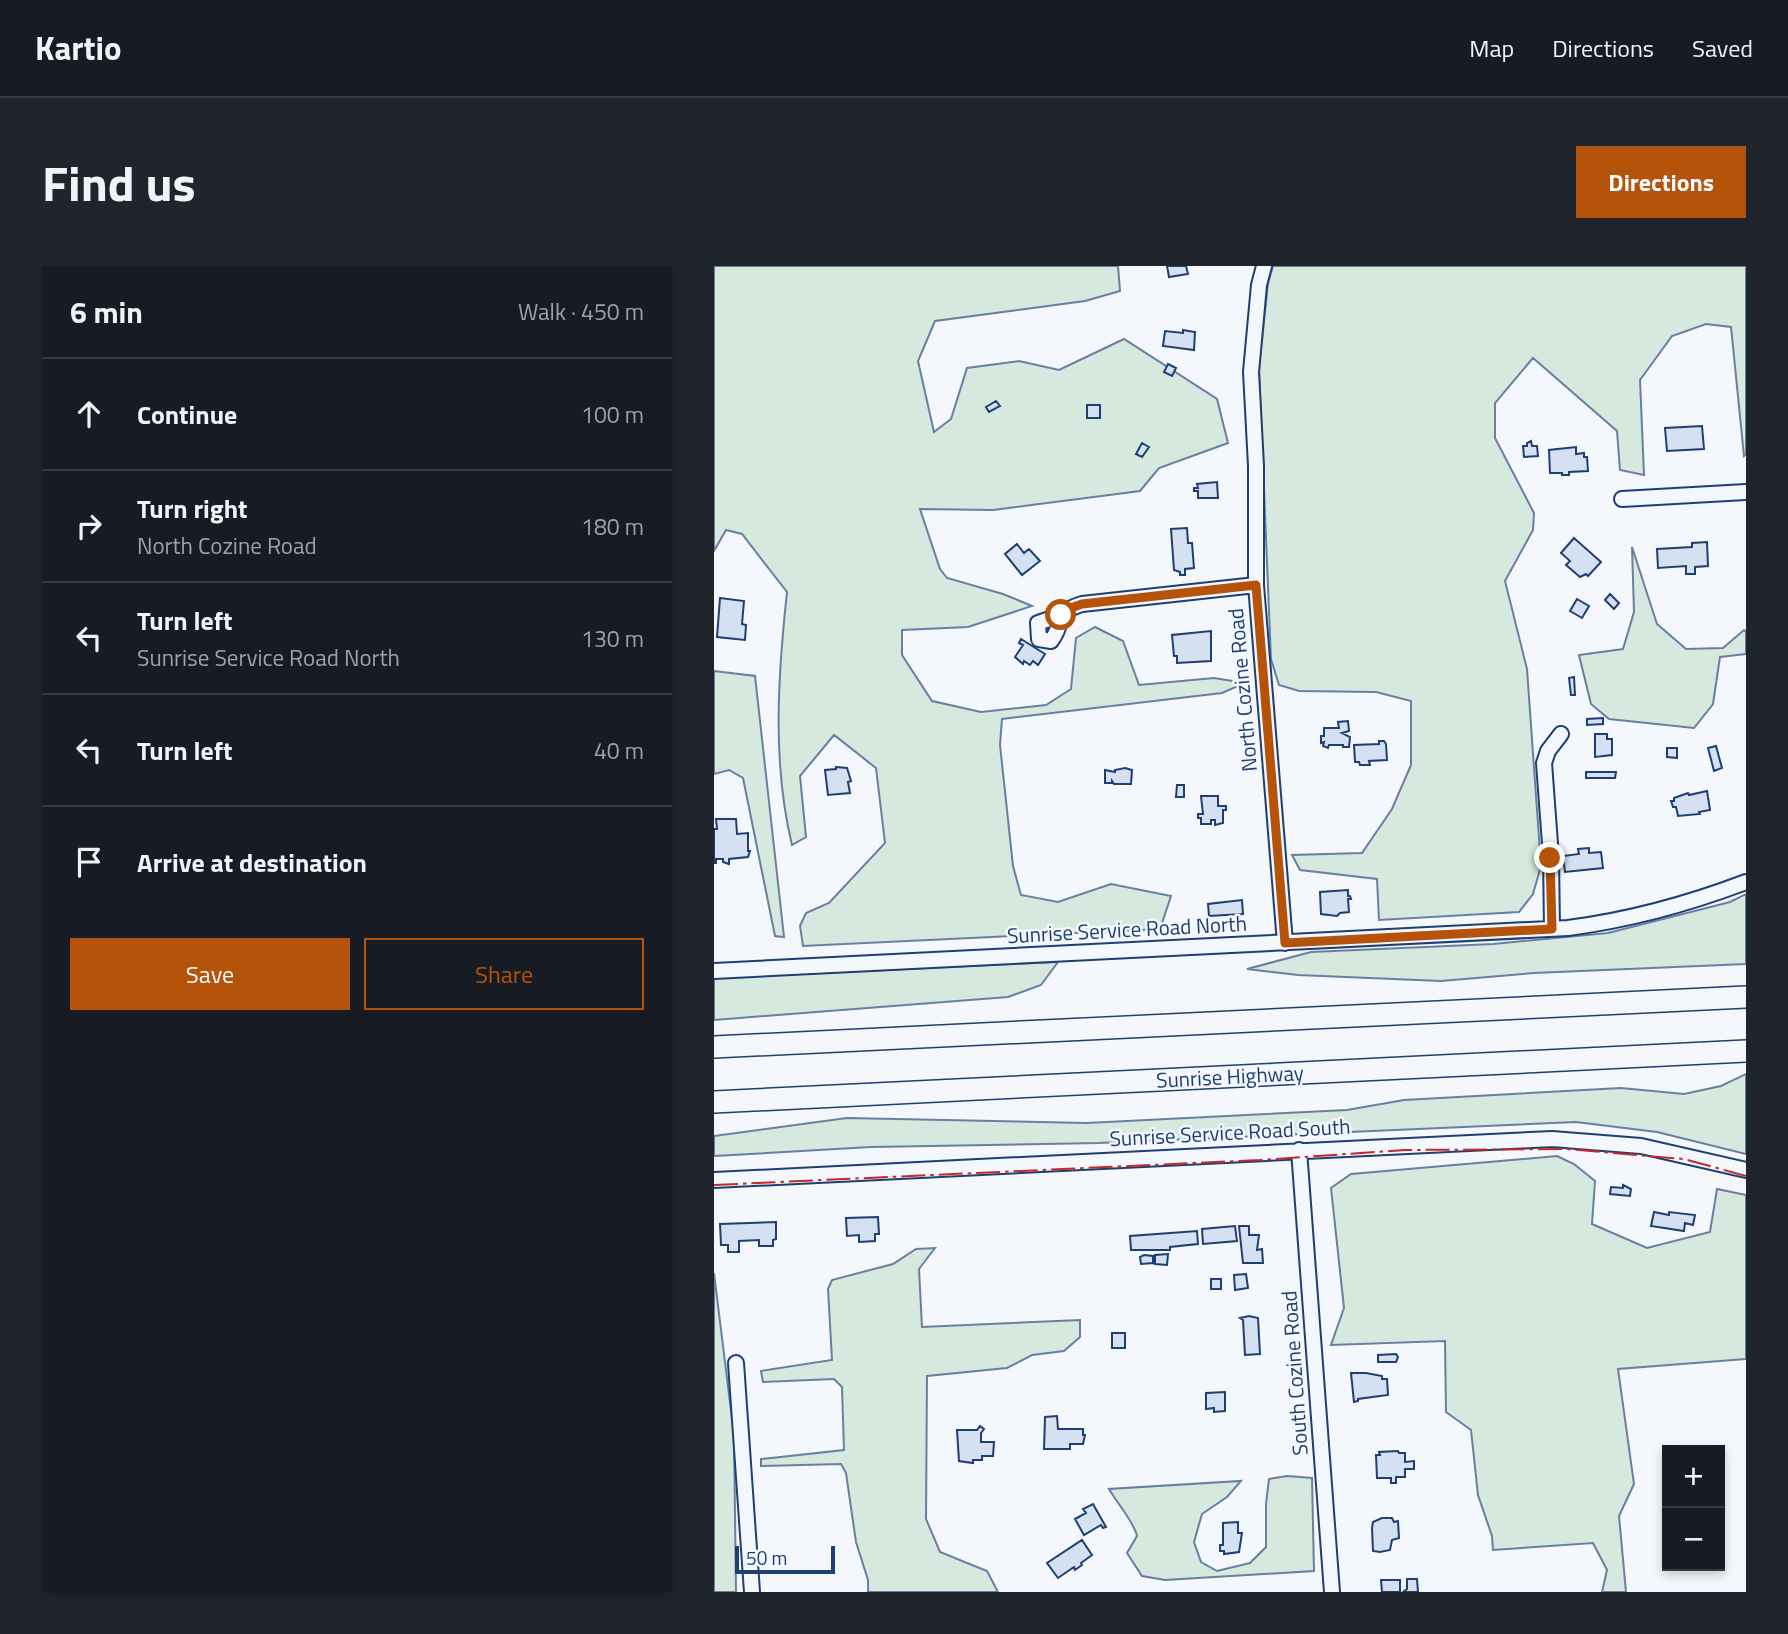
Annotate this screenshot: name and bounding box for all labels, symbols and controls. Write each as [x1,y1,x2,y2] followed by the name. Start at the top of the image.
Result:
[35,23,122,73] text: Kartio
[1469,30,1514,66] text: Map
[1552,30,1654,66] text: Directions
[1692,30,1753,66] text: Saved
[42,145,196,220] text: Find us
[1576,146,1746,218] button: Directions
[70,289,143,335] text: 6 min
[518,294,644,329] text: Walk · 450 m
[70,395,108,433] icon: ahead
[137,395,237,434] text: Continue
[581,397,644,432] text: 100 m
[137,489,248,528] text: Turn right
[70,507,108,545] icon: right
[581,509,644,544] text: 180 m
[137,528,317,563] text: North Cozine Road
[1045,599,1076,630] route start
[137,601,232,640] text: Turn left
[1219,607,1265,773] street label: North Cozine Road
[70,619,108,657] icon: left
[581,621,644,656] text: 130 m
[137,640,400,675] text: Sunrise Service Road North
[70,731,108,769] icon: left
[137,731,232,770] text: Turn left
[594,733,644,768] text: 40 m
[1534,842,1565,873] route end
[70,843,108,881] icon: arrive
[137,843,367,882] text: Arrive at destination
[1006,907,1248,951] street label: Sunrise Service Road North
[70,938,350,1010] button: Save
[364,938,644,1010] button: Share
[1155,1056,1305,1096] street label: Sunrise Highway
[1109,1110,1351,1154] street label: Sunrise Service Road South
[1272,1290,1316,1457] street label: South Cozine Road
[1662,1445,1725,1571] map controls
[1662,1445,1725,1508] button: +
[1662,1508,1725,1571] button: −
[735,1543,835,1575] scale bar
[746,1543,787,1572] text: 50 m

